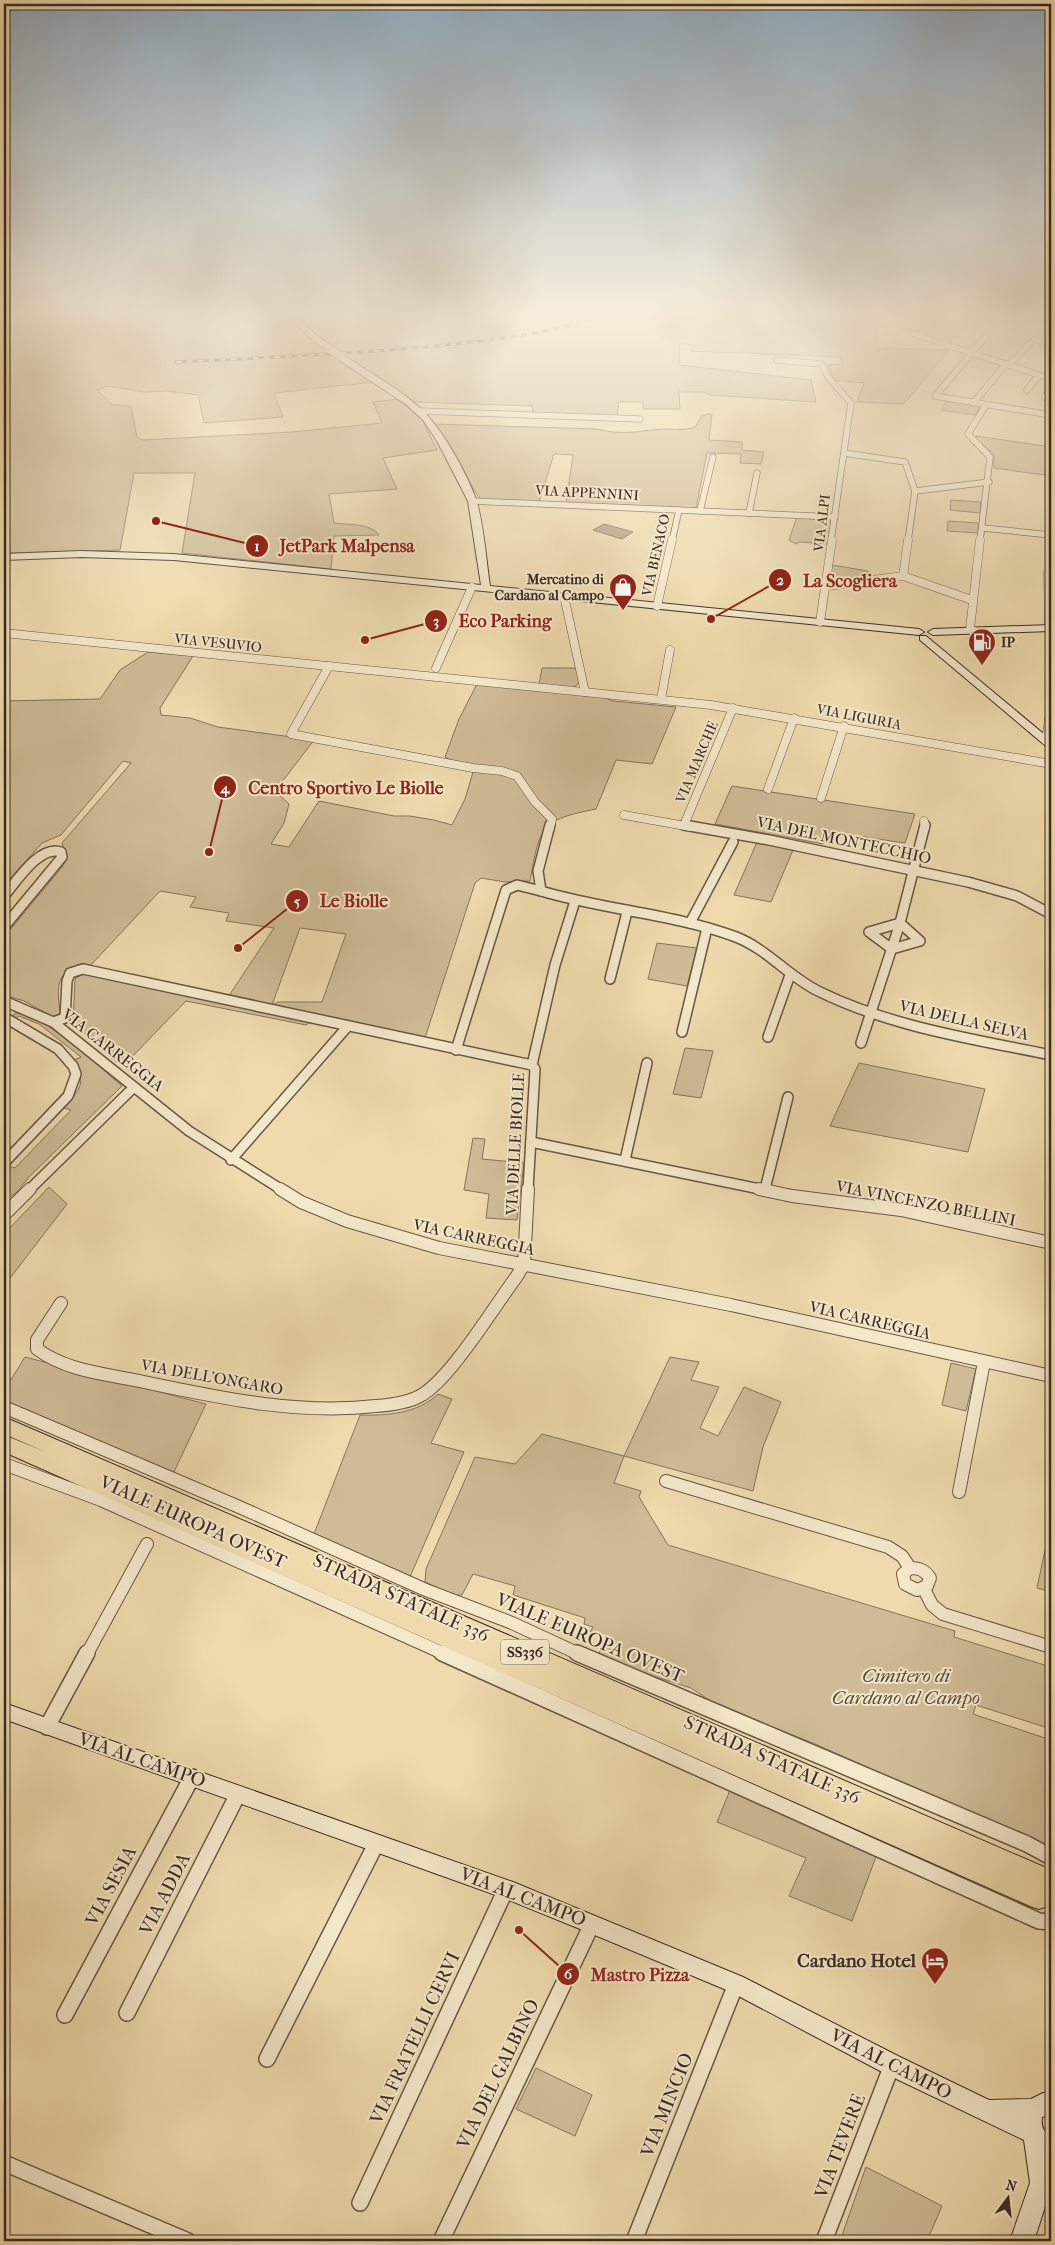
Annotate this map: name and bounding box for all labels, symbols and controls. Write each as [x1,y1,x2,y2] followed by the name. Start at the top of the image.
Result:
[534,482,640,504] street label: VIA APPENNINI
[810,493,834,554] street label: VIA ALPI
[638,512,674,599] street label: VIA BENACO
[245,529,425,562] callout: JetPark Malpensa
[277,536,415,557] text: JetPark Malpensa
[254,537,260,555] text: 1
[768,564,907,597] callout: La Scogliera
[494,571,605,604] place label: Mercatino di Cardano al Campo
[776,571,784,589] text: 2
[803,571,898,592] text: La Scogliera
[608,572,638,611] shop icon: Mercatino di Cardano al Campo
[424,604,562,637] callout: Eco Parking
[458,611,553,632] text: Eco Parking
[433,612,439,630] text: 3
[967,627,997,666] fuel station icon: IP
[172,630,263,656] street label: VIA VESUVIO
[1001,634,1015,651] place label: IP
[814,700,904,734] street label: VIA LIGURIA
[672,718,722,806] street label: VIA MARCHE
[213,771,453,804] callout: Centro Sportivo Le Biolle
[248,778,444,799] text: Centro Sportivo Le Biolle
[220,779,231,797] text: 4
[754,812,933,868] street label: VIA DEL MONTECCHIO
[285,885,398,918] callout: Le Biolle
[320,891,388,912] text: Le Biolle
[294,892,301,910] text: 5
[897,996,1031,1044] street label: VIA DELLA SELVA
[58,1004,168,1096] street label: VIA CARREGGIA
[502,1072,528,1217] street label: VIA DELLE BIOLLE
[834,1176,1018,1230] street label: VIA VINCENZO BELLINI
[410,1215,537,1259] street label: VIA CARREGGIA
[807,1297,933,1343] street label: VIA CARREGGIA
[139,1355,285,1399] street label: VIA DELL'ONGARO
[95,1470,290,1573] street label: VIALE EUROPA OVEST
[309,1549,493,1647] street label: STRADA STATALE 336
[492,1588,687,1688] street label: VIALE EUROPA OVEST
[501,1640,549,1664] road number: SS336
[832,1665,980,1709] park label: Cimitero di Cardano al Campo
[680,1711,864,1809] street label: STRADA STATALE 336
[75,1728,208,1792] street label: VIA AL CAMPO
[80,1842,141,1931] street label: VIA SESIA
[135,1849,195,1940] street label: VIA ADDA
[456,1863,589,1931] street label: VIA AL CAMPO
[920,1946,950,1985] hotel icon: Cardano Hotel
[365,1948,465,2129] street label: VIA FRATELLI CERVI
[797,1950,917,1972] place label: Cardano Hotel
[555,1958,699,1991] callout: Mastro Pizza
[564,1965,573,1983] text: 6
[590,1965,690,1986] text: Mastro Pizza
[452,1996,544,2153] street label: VIA DEL GALBINO
[826,2024,955,2104] street label: VIA AL CAMPO
[636,2050,698,2161] street label: VIA MINCIO
[810,2090,870,2202] street label: VIA TEVERE
[982,2172,1032,2222] north arrow
[1004,2176,1019,2196] text: N

